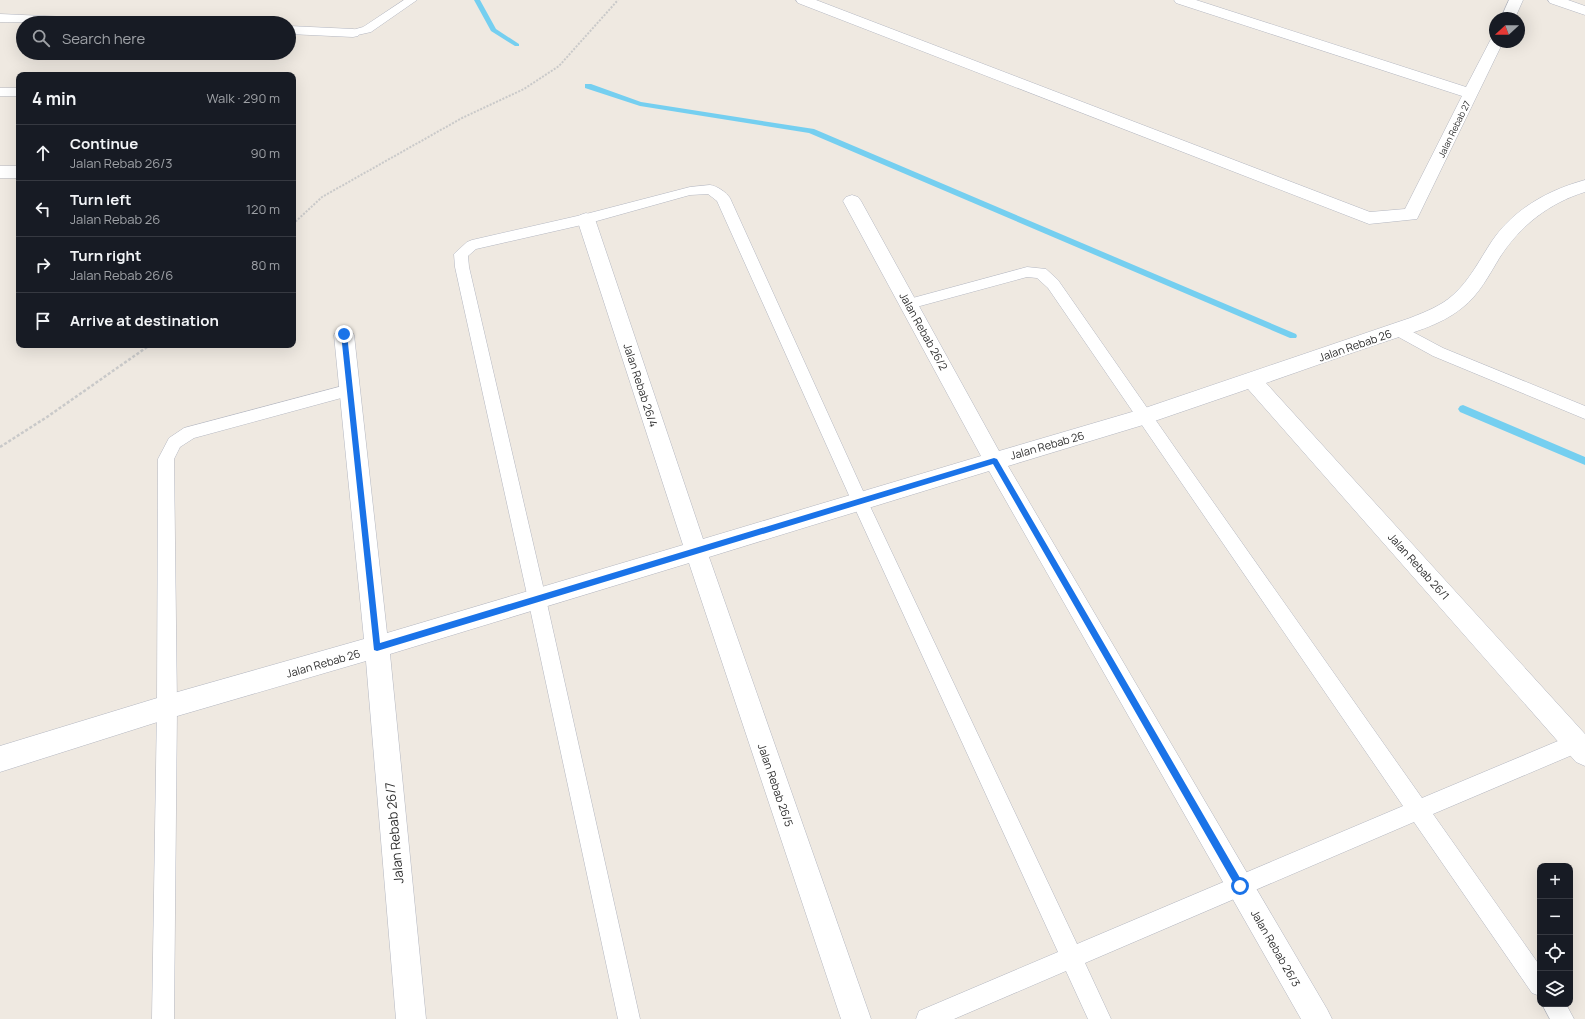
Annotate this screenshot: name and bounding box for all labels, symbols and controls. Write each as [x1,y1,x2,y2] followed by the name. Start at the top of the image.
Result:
[1489,12,1525,48] north arrow
[16,16,296,60] search box
[30,27,52,49] icon: search
[62,28,145,49] text: Search here
[32,87,76,110] text: 4 min
[207,89,280,107] text: Walk · 290 m
[1435,98,1474,159] street label: Jalan Rebab 27
[70,133,138,154] text: Continue
[32,142,54,164] icon: ahead
[250,144,280,162] text: 90 m
[70,154,173,172] text: Jalan Rebab 26/3
[70,189,132,210] text: Turn left
[32,198,54,220] icon: left
[246,200,280,218] text: 120 m
[70,210,160,228] text: Jalan Rebab 26
[70,245,141,266] text: Turn right
[32,254,54,276] icon: right
[251,256,280,274] text: 80 m
[70,266,173,284] text: Jalan Rebab 26/6
[896,289,952,373] street label: Jalan Rebab 26/2
[32,310,54,332] icon: arrive
[70,310,219,331] text: Arrive at destination
[335,325,353,343] route end
[1316,325,1394,365] street label: Jalan Rebab 26
[620,341,662,429] street label: Jalan Rebab 26/4
[1008,427,1086,463] street label: Jalan Rebab 26
[1385,529,1453,603] street label: Jalan Rebab 26/1
[284,645,362,681] street label: Jalan Rebab 26
[755,741,797,829] street label: Jalan Rebab 26/5
[381,781,407,885] street label: Jalan Rebab 26/7
[1537,863,1573,1007] map controls
[1537,863,1573,899] button: +
[1231,877,1249,895] route start
[1537,899,1573,935] button: −
[1248,907,1304,989] street label: Jalan Rebab 26/3
[1537,935,1573,971] button: locate
[1537,971,1573,1007] button: layers

